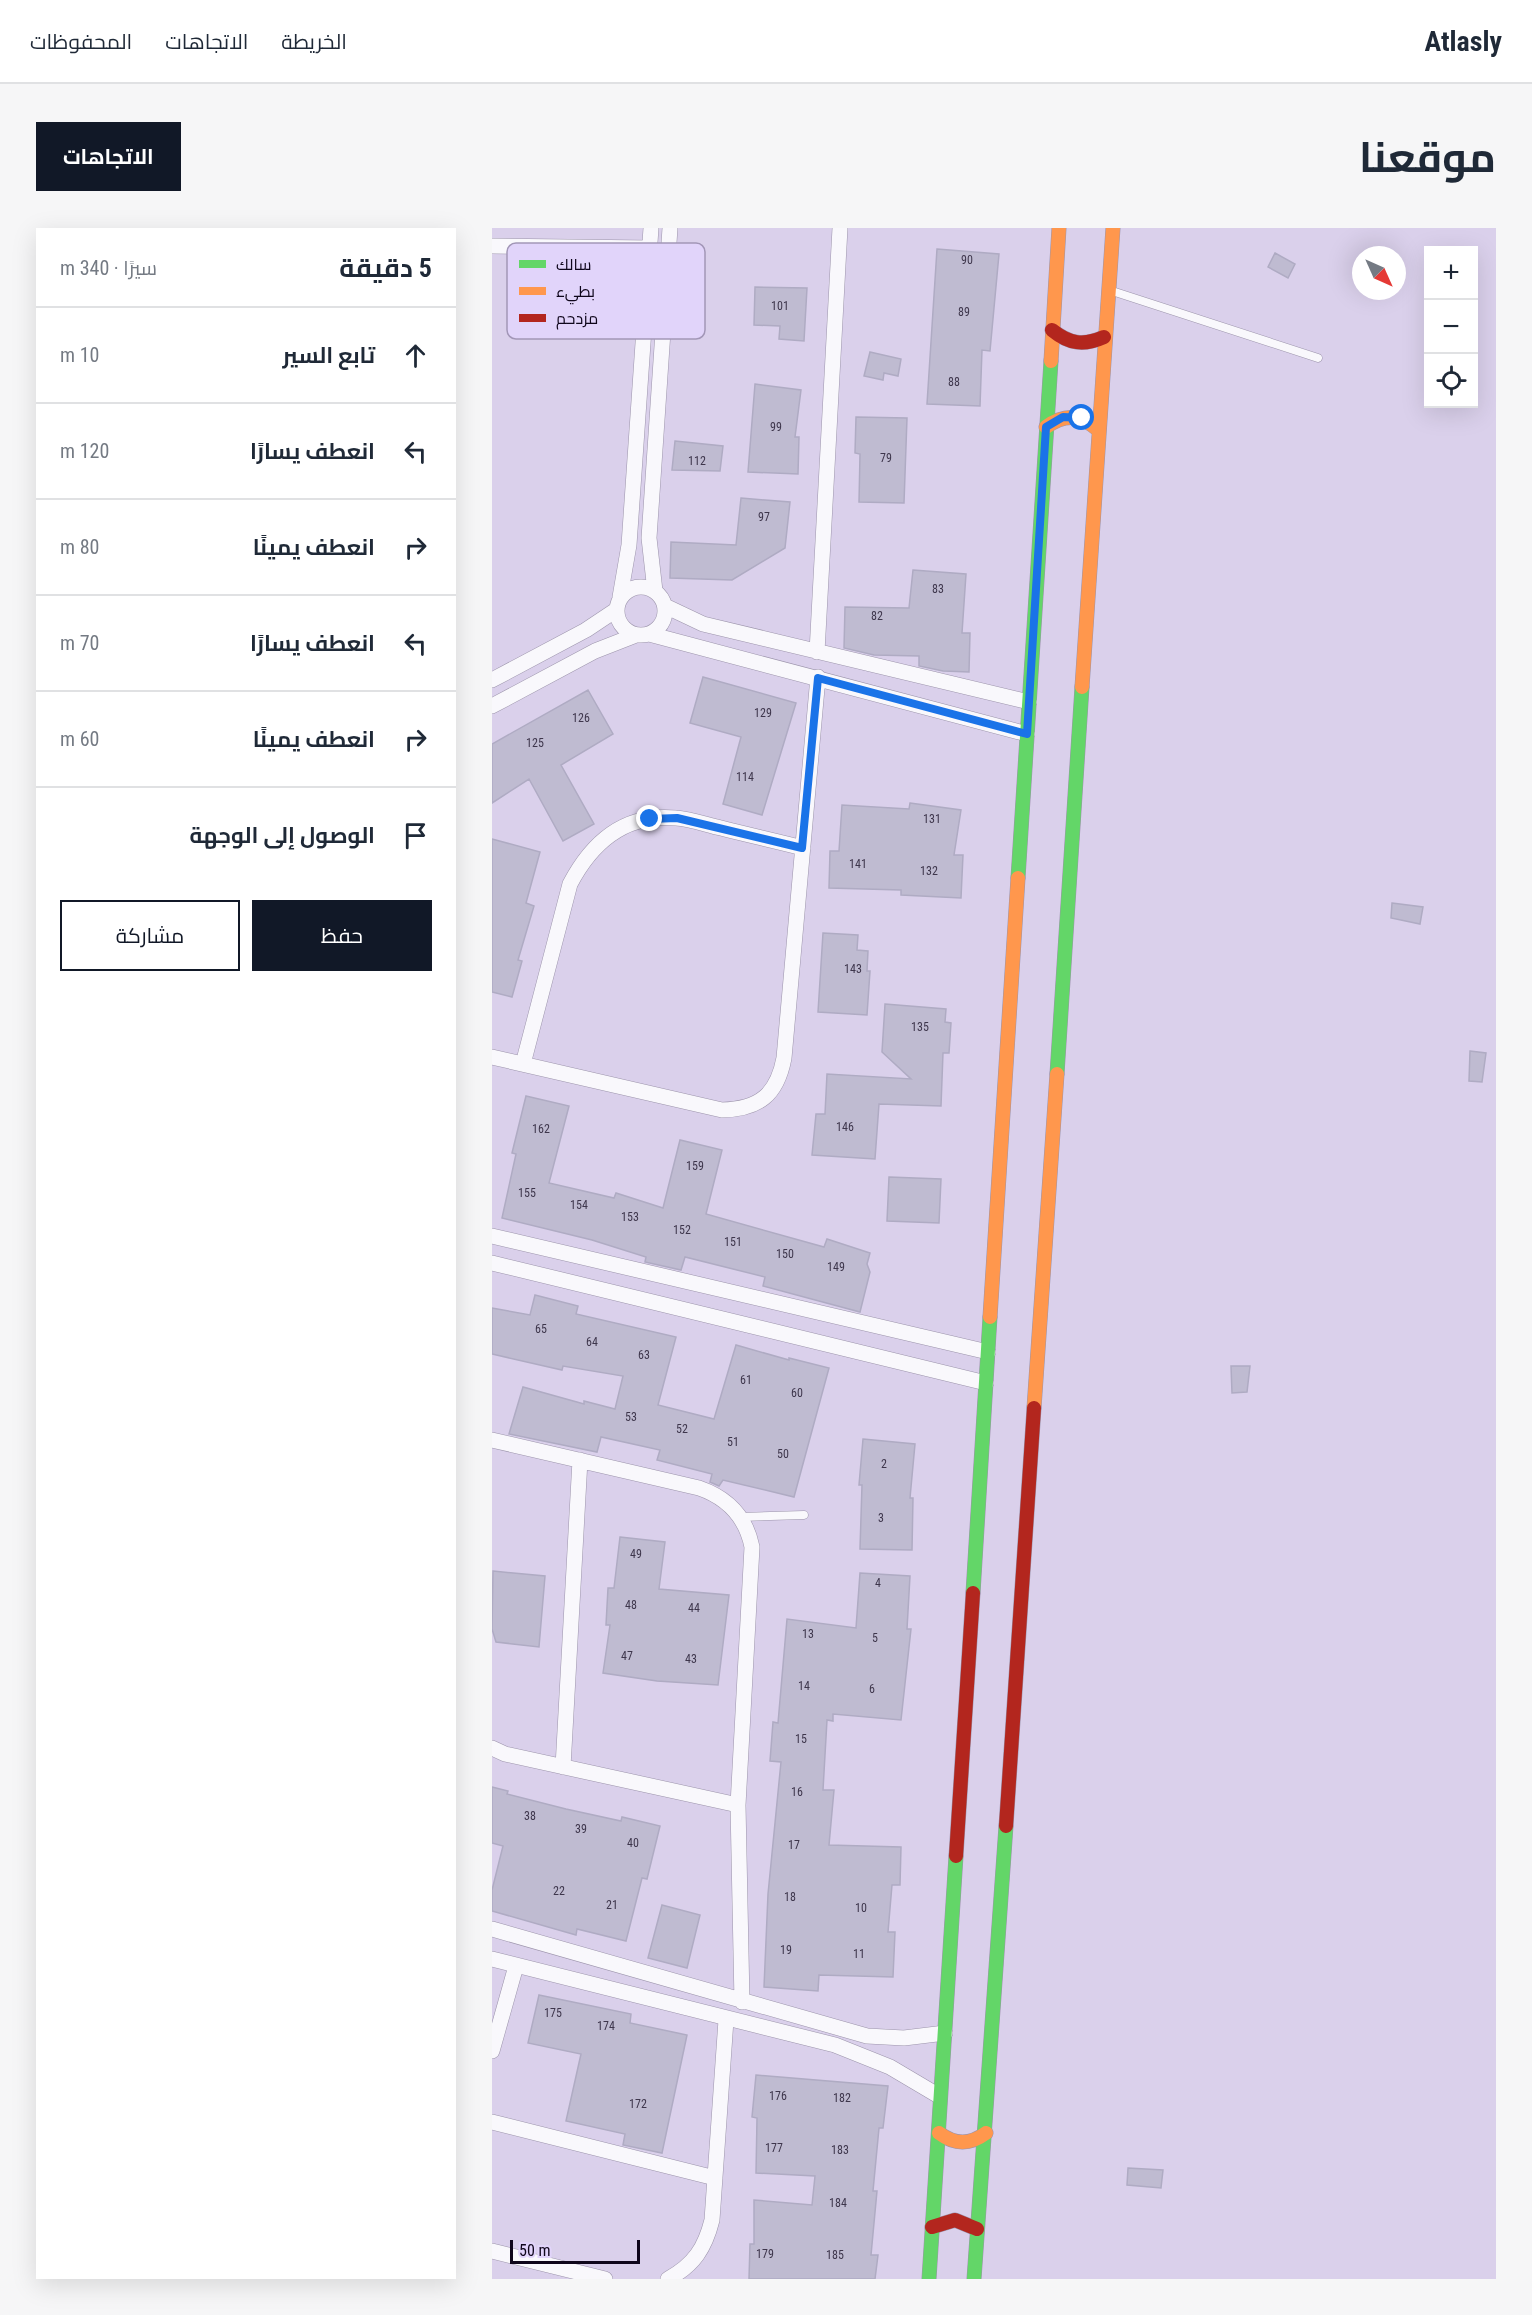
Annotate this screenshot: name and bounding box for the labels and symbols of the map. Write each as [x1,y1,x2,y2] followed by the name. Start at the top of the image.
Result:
[507,243,705,339] legend
[1352,246,1406,300] north arrow
[961,253,973,267] house number: 90
[556,255,591,274] text: سالك
[556,282,595,305] text: بطيء
[771,299,789,313] house number: 101
[958,305,970,319] house number: 89
[556,309,598,330] text: مزدحم
[948,375,960,389] house number: 88
[1068,404,1094,430] route start
[770,420,782,434] house number: 99
[880,451,892,465] house number: 79
[688,454,706,468] house number: 112
[758,510,770,524] house number: 97
[932,582,944,596] house number: 83
[871,609,883,623] house number: 82
[754,706,772,720] house number: 129
[572,711,590,725] house number: 126
[526,736,544,750] house number: 125
[736,770,754,784] house number: 114
[636,805,662,831] route end
[923,812,941,826] house number: 131
[849,857,867,871] house number: 141
[920,864,938,878] house number: 132
[844,962,862,976] house number: 143
[911,1020,929,1034] house number: 135
[836,1120,854,1134] house number: 146
[532,1122,550,1136] house number: 162
[686,1159,704,1173] house number: 159
[518,1186,536,1200] house number: 155
[570,1198,588,1212] house number: 154
[621,1210,639,1224] house number: 153
[673,1223,691,1237] house number: 152
[724,1235,742,1249] house number: 151
[776,1247,794,1261] house number: 150
[827,1260,845,1274] house number: 149
[535,1322,547,1336] house number: 65
[586,1335,598,1349] house number: 64
[638,1348,650,1362] house number: 63
[740,1373,752,1387] house number: 61
[791,1386,803,1400] house number: 60
[625,1410,637,1424] house number: 53
[676,1422,688,1436] house number: 52
[727,1435,739,1449] house number: 51
[777,1447,789,1461] house number: 50
[881,1457,887,1471] house number: 2
[878,1511,884,1525] house number: 3
[630,1547,642,1561] house number: 49
[875,1576,881,1590] house number: 4
[625,1598,637,1612] house number: 48
[688,1601,700,1615] house number: 44
[802,1627,814,1641] house number: 13
[872,1631,878,1645] house number: 5
[621,1649,633,1663] house number: 47
[685,1652,697,1666] house number: 43
[798,1679,810,1693] house number: 14
[869,1682,875,1696] house number: 6
[795,1732,807,1746] house number: 15
[791,1785,803,1799] house number: 16
[524,1809,536,1823] house number: 38
[575,1822,587,1836] house number: 39
[627,1836,639,1850] house number: 40
[788,1838,800,1852] house number: 17
[553,1884,565,1898] house number: 22
[784,1890,796,1904] house number: 18
[606,1898,618,1912] house number: 21
[855,1901,867,1915] house number: 10
[780,1943,792,1957] house number: 19
[853,1947,865,1961] house number: 11
[544,2006,562,2020] house number: 175
[597,2019,615,2033] house number: 174
[769,2089,787,2103] house number: 176
[833,2091,851,2105] house number: 182
[629,2097,647,2111] house number: 172
[765,2141,783,2155] house number: 177
[831,2143,849,2157] house number: 183
[829,2196,847,2210] house number: 184
[510,2237,640,2264] scale bar
[756,2247,774,2261] house number: 179
[826,2248,844,2262] house number: 185

